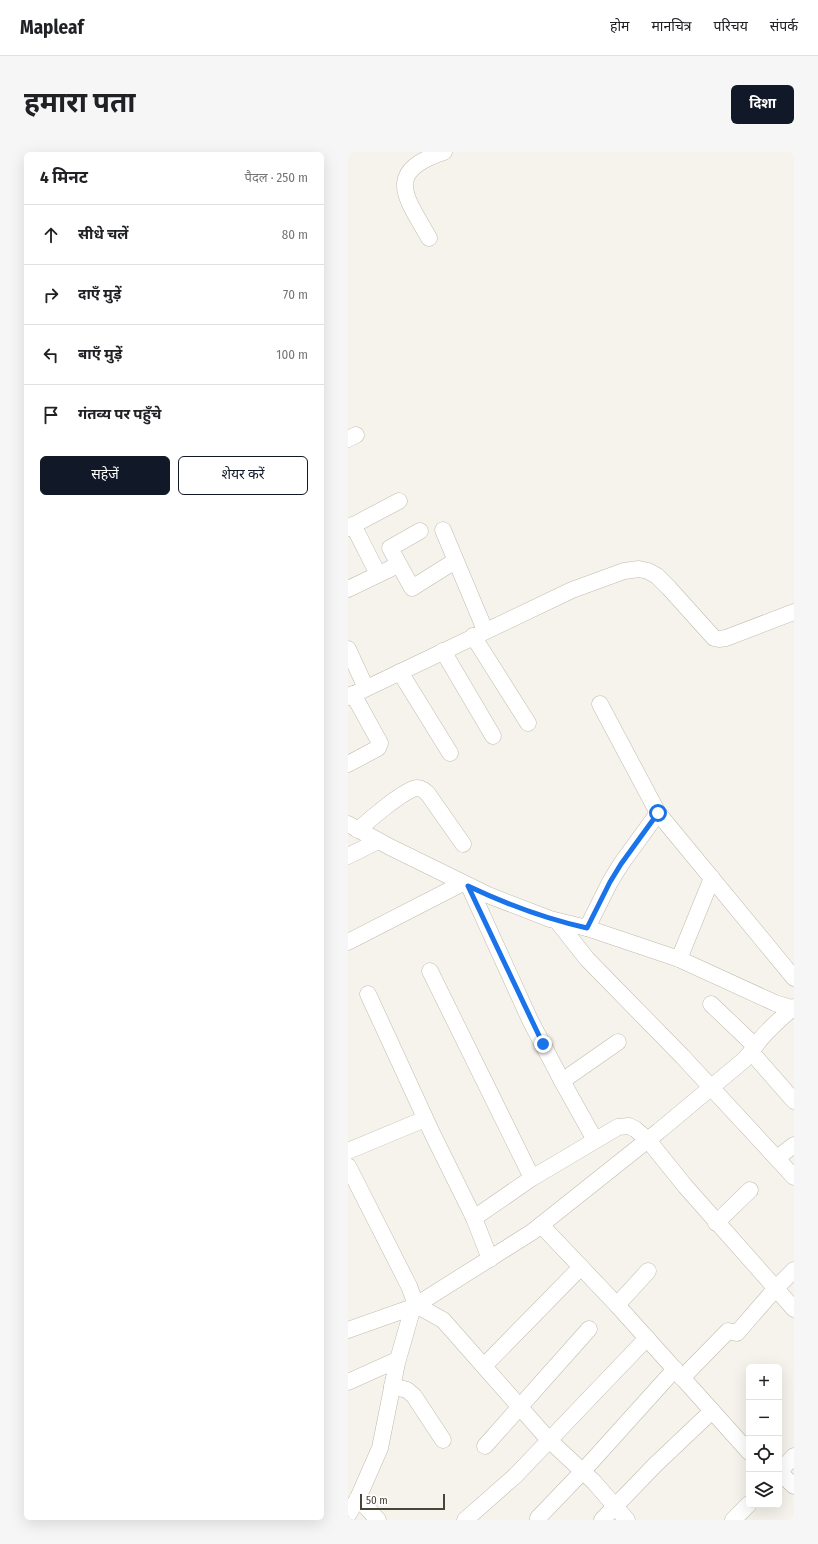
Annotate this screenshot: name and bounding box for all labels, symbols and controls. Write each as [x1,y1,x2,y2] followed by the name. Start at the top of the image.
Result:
[20,16,84,39] text: Mapleaf
[610,18,629,35] text: होम
[651,18,692,35] text: मानचित्र
[714,18,748,35] text: परिचय
[770,18,798,35] text: संपर्क
[731,85,794,124] button: दिशा
[24,86,136,119] text: हमारा पता
[40,167,88,188] text: 4 मिनट
[245,170,308,185] text: पैदल · 250 m
[40,224,62,246] icon: ahead
[78,225,128,243] text: सीधे चलें
[282,227,308,242] text: 80 m
[40,284,62,306] icon: right
[78,285,121,303] text: दाएँ मुड़ें
[283,287,308,302] text: 70 m
[40,344,62,366] icon: left
[78,345,122,363] text: बाएँ मुड़ें
[276,347,308,362] text: 100 m
[40,404,62,426] icon: arrive
[78,405,161,423] text: गंतव्य पर पहुँचे
[40,456,170,495] button: सहेजें
[178,456,308,495] button: शेयर करें
[649,804,667,822] route start
[534,1035,552,1053] route end
[746,1364,782,1508] map controls
[746,1364,782,1400] button: +
[746,1400,782,1436] button: −
[746,1436,782,1472] button: locate
[746,1472,782,1508] button: layers
[360,1492,445,1511] scale bar
[366,1494,388,1507] text: 50 m

